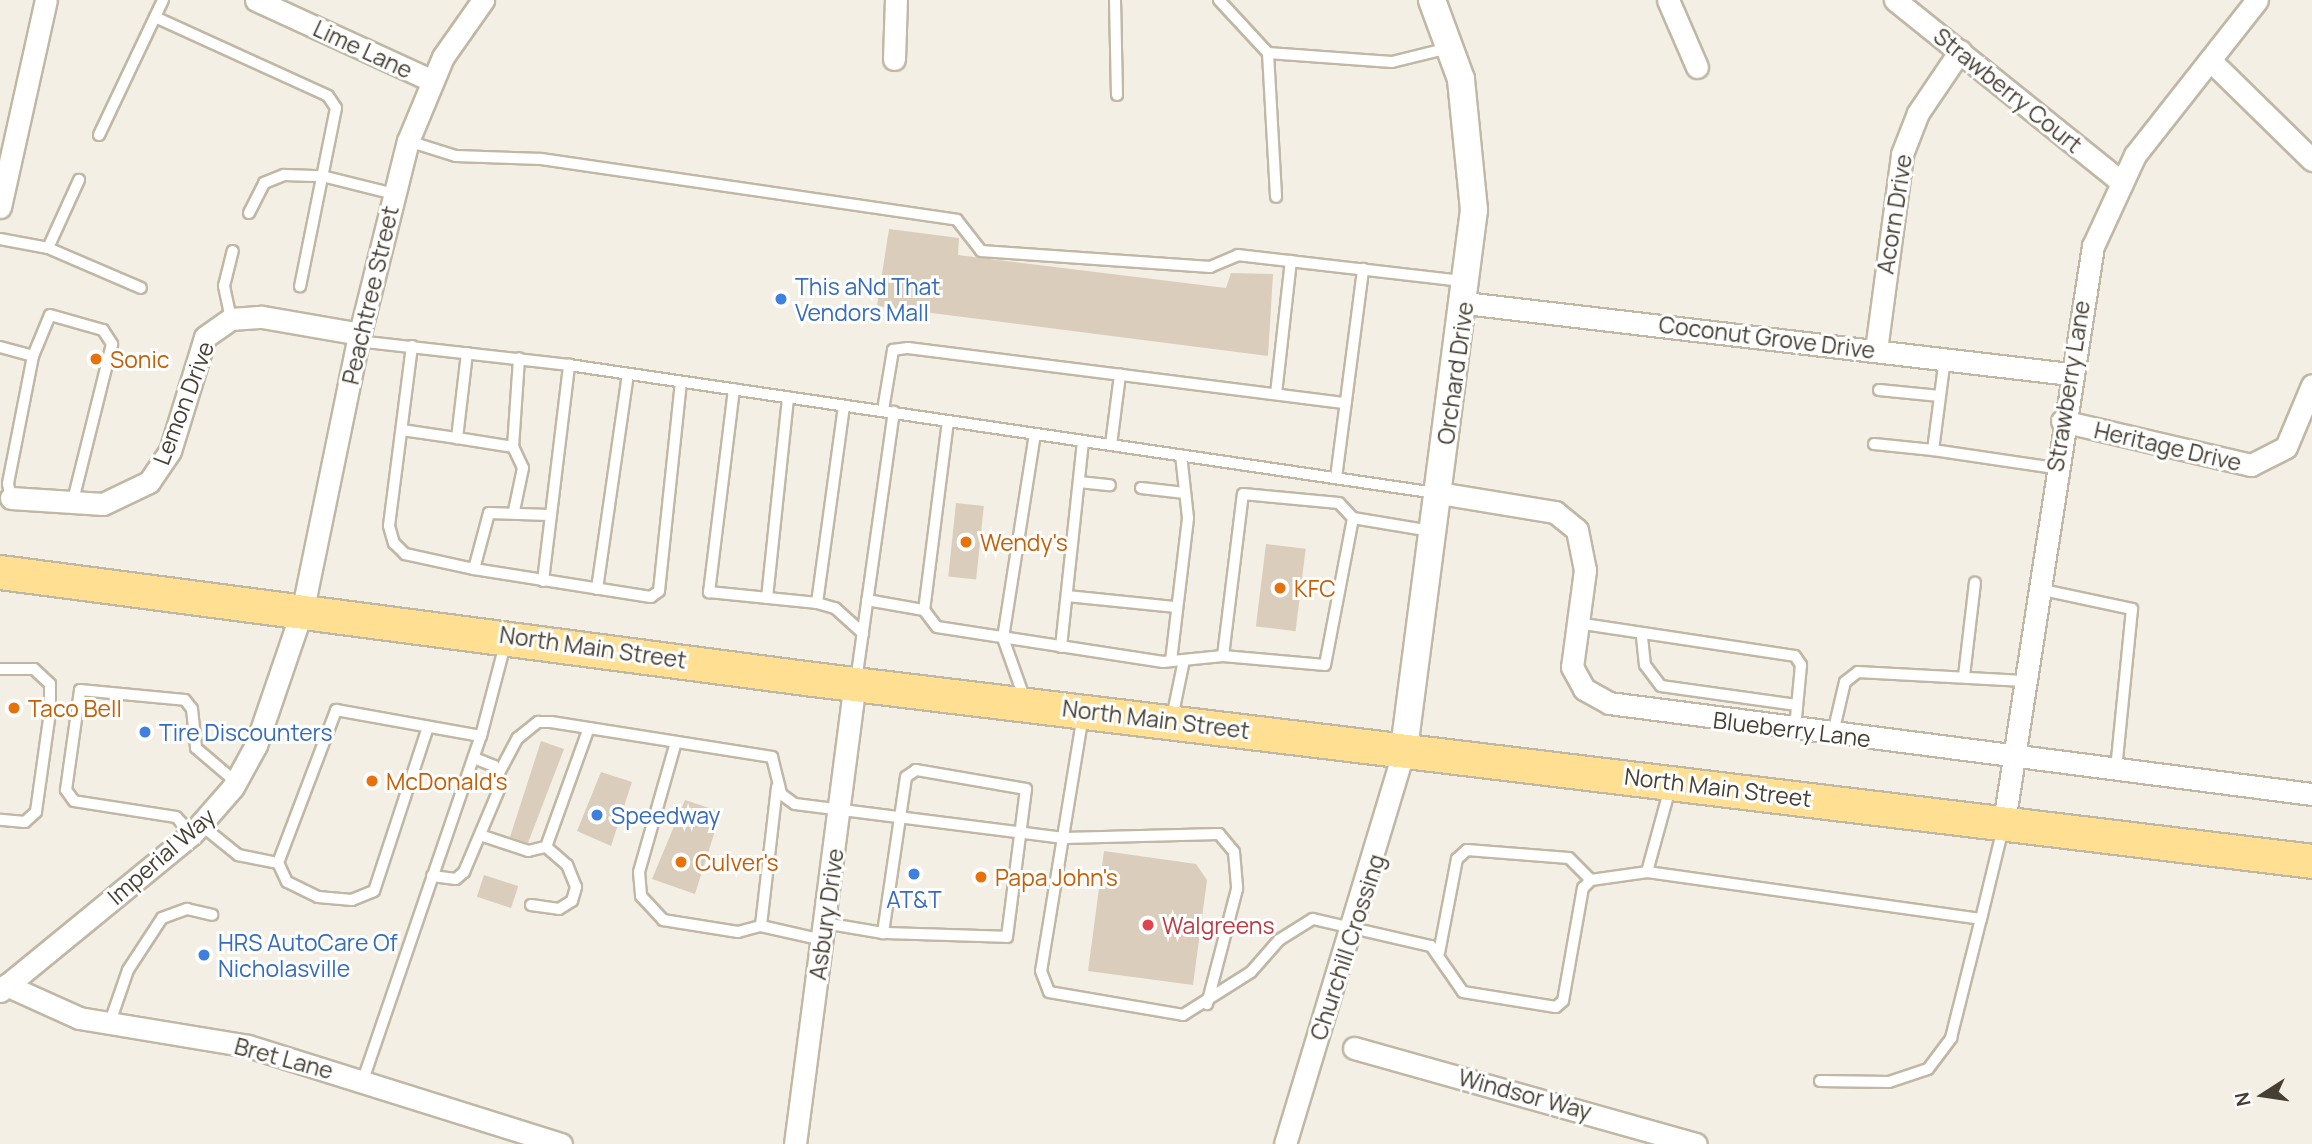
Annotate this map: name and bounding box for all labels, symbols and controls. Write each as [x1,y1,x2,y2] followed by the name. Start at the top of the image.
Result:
[309,14,417,84] street label: Lime Lane
[1928,22,2088,158] street label: Strawberry Court
[1871,152,1917,276] street label: Acorn Drive
[336,203,404,387] street label: Peachtree Street
[795,272,941,326] place label: This aNd That Vendors Mall
[773,291,789,307] marker: This aNd That Vendors Mall
[2041,298,2095,474] street label: Strawberry Lane
[1431,300,1479,446] street label: Orchard Drive
[1657,310,1877,364] street label: Coconut Grove Drive
[147,337,219,469] street label: Lemon Drive
[110,345,170,373] place label: Sonic
[88,351,104,367] marker: Sonic
[2092,416,2244,476] street label: Heritage Drive
[980,528,1068,556] place label: Wendy's
[958,534,974,550] marker: Wendy's
[1294,574,1336,602] place label: KFC
[1272,580,1288,596] marker: KFC
[498,620,688,674] street label: North Main Street
[28,694,122,722] place label: Taco Bell
[1061,694,1251,744] street label: North Main Street
[6,700,22,716] marker: Taco Bell
[1712,706,1872,752] street label: Blueberry Lane
[159,718,333,746] place label: Tire Discounters
[137,724,153,740] marker: Tire Discounters
[1623,762,1813,812] street label: North Main Street
[386,767,508,795] place label: McDonald's
[364,773,380,789] marker: McDonald's
[611,801,720,829] place label: Speedway
[102,802,220,910] street label: Imperial Way
[589,807,605,823] marker: Speedway
[803,846,849,982] street label: Asbury Drive
[695,848,779,876] place label: Culver's
[1304,851,1390,1043] street label: Churchill Crossing
[673,854,689,870] marker: Culver's
[995,863,1118,891] place label: Papa John's
[906,866,922,882] marker: AT&T
[973,869,989,885] marker: Papa John's
[886,885,942,913] place label: AT&T
[1162,911,1275,939] place label: Walgreens
[1140,917,1156,933] marker: Walgreens
[218,928,398,982] place label: HRS AutoCare Of Nicholasville
[196,947,212,963] marker: HRS AutoCare Of Nicholasville
[232,1032,336,1084] street label: Bret Lane
[2228,1060,2298,1130] north arrow
[1455,1063,1595,1125] street label: Windsor Way
[2228,1090,2257,1109] text: N

